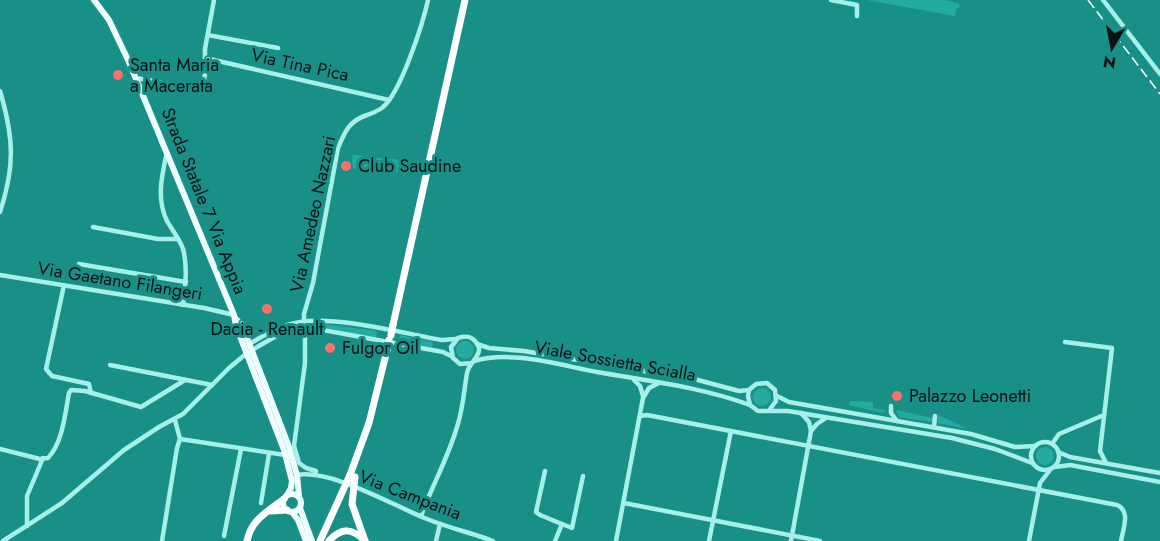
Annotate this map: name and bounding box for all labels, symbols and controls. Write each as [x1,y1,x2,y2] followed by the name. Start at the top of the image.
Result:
[1082,18,1142,78] north arrow
[249,42,351,88] street label: Via Tina Pica
[1101,50,1118,75] text: N
[130,52,219,99] place label: Santa Maria a Macerata
[111,68,125,82] marker: Santa Maria a Macerata
[155,104,253,298] street label: Strada Statale 7 Via Appia
[284,133,342,295] street label: Via Amedeo Nazzari
[358,153,461,179] place label: Club Saudine
[339,159,353,173] marker: Club Saudine
[36,255,204,307] street label: Via Gaetano Filangeri
[260,302,274,316] marker: Dacia - Renault
[211,316,324,342] place label: Dacia - Renault
[532,334,698,388] street label: Viale Sossietta Scialla
[342,335,419,361] place label: Fulgor Oil
[323,341,337,355] marker: Fulgor Oil
[909,383,1031,409] place label: Palazzo Leonetti
[890,389,904,403] marker: Palazzo Leonetti
[355,464,465,526] street label: Via Campania

